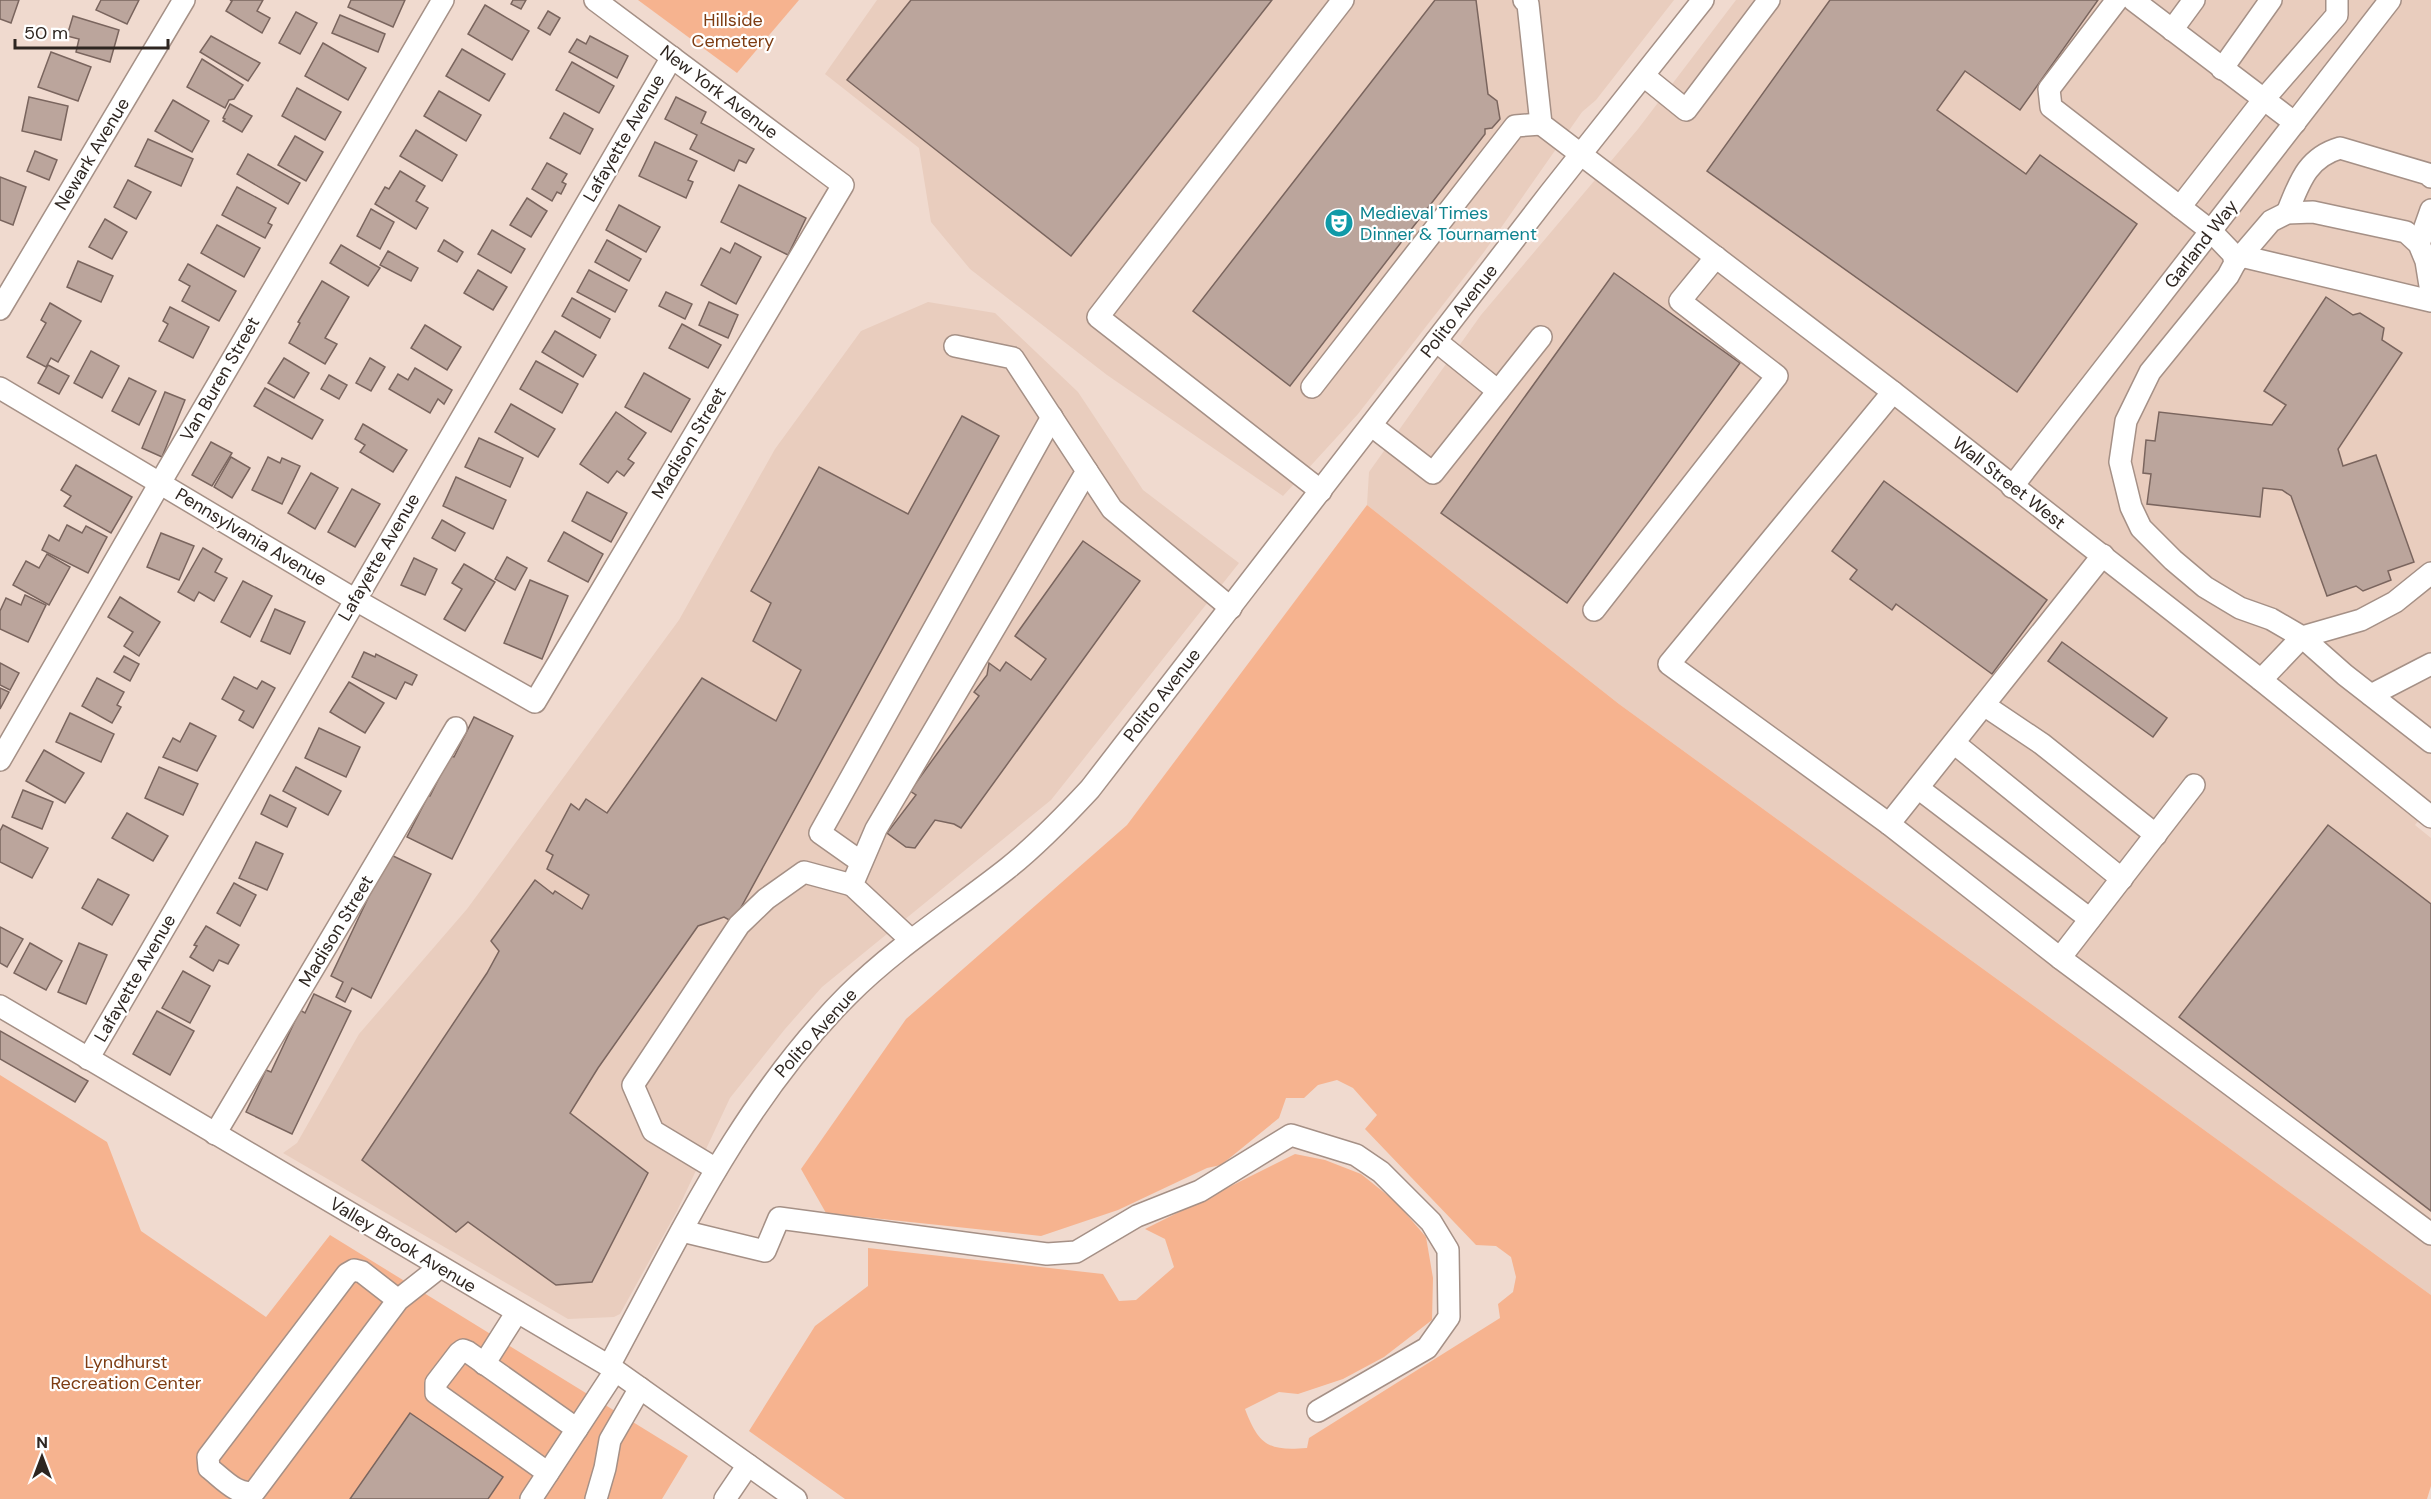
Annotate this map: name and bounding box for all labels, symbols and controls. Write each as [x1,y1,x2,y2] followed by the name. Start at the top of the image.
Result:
[692,8,774,53] park label: Hillside Cemetery
[15,12,168,50] scale bar
[24,21,68,45] text: 50 m
[655,40,783,144] street label: New York Avenue
[578,70,670,206] street label: Lafayette Avenue
[49,93,135,215] street label: Newark Avenue
[2159,195,2243,293] street label: Garland Way
[1360,201,1537,246] place label: Medieval Times Dinner & Tournament
[1323,207,1355,239] theatre icon: Medieval Times Dinner & Tournament
[1415,259,1503,363] street label: Polito Avenue
[175,312,265,446] street label: Van Buren Street
[646,383,732,503] street label: Madison Street
[1947,431,2071,535] street label: Wall Street West
[171,482,331,592] street label: Pennsylvania Avenue
[333,489,425,625] street label: Lafayette Avenue
[1118,643,1206,747] street label: Polito Avenue
[293,871,379,991] street label: Madison Street
[89,910,181,1046] street label: Lafayette Avenue
[769,983,863,1083] street label: Polito Avenue
[325,1192,481,1298] street label: Valley Brook Avenue
[50,1350,202,1395] park label: Lyndhurst Recreation Center
[12,1427,72,1487] north arrow
[36,1432,48,1453] text: N

